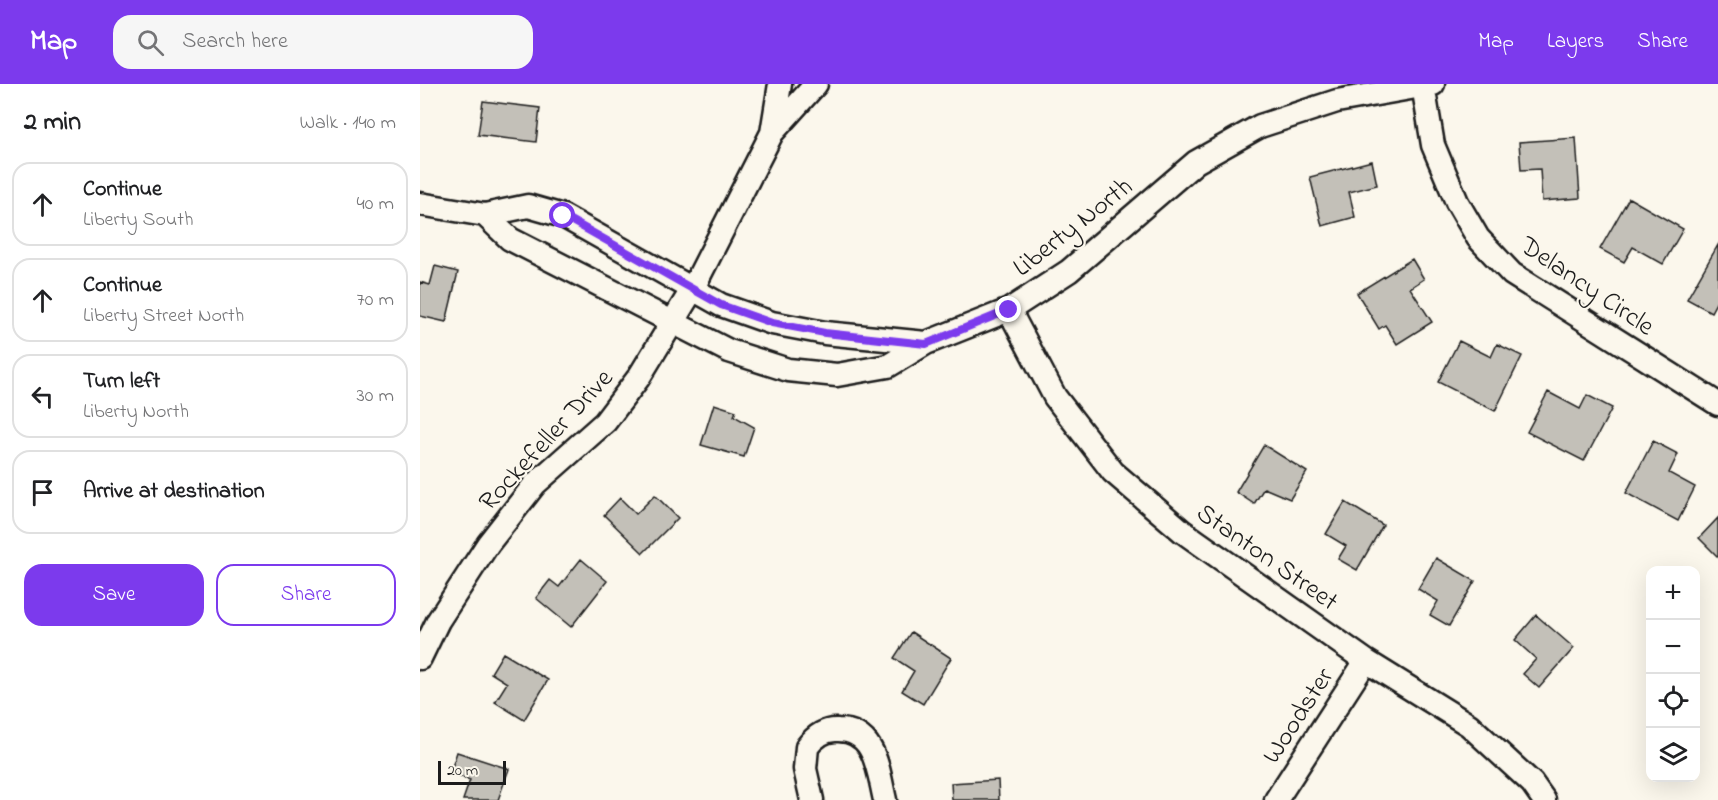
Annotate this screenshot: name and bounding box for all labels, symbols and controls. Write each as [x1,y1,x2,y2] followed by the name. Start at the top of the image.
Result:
[113,15,533,69] search box
[30,22,77,63] text: Map
[134,26,167,59] icon: search
[182,26,288,58] text: Search here
[1478,27,1514,57] text: Map
[1547,27,1604,57] text: Layers
[1637,27,1688,57] text: Share
[24,104,81,142] text: 2 min
[300,109,396,138] text: Walk · 140 m
[1005,169,1142,287] street label: Liberty North
[83,174,162,206] text: Continue
[26,188,59,221] icon: ahead
[357,190,394,219] text: 40 m
[549,202,575,228] route start
[83,206,193,235] text: Liberty South
[1511,227,1662,347] street label: Delancy Circle
[83,270,162,302] text: Continue
[26,284,59,317] icon: ahead
[357,286,394,315] text: 70 m
[995,296,1021,322] route end
[83,302,244,331] text: Liberty Street North
[470,360,624,521] street label: Rockefeller Drive
[83,366,160,398] text: Turn left
[26,380,59,413] icon: left
[357,382,394,411] text: 30 m
[83,398,189,427] text: Liberty North
[26,476,59,509] icon: arrive
[83,476,265,508] text: Arrive at destination
[1188,495,1346,621] street label: Stanton Street
[24,564,204,626] button: Save
[216,564,396,626] button: Share
[1646,566,1700,782] map controls
[1646,566,1700,620] button: +
[1646,620,1700,674] button: −
[1253,660,1345,772] street label: Woodster
[1646,674,1700,728] button: locate
[1646,728,1700,782] button: layers
[438,758,506,786] scale bar
[447,759,478,783] text: 20 m

